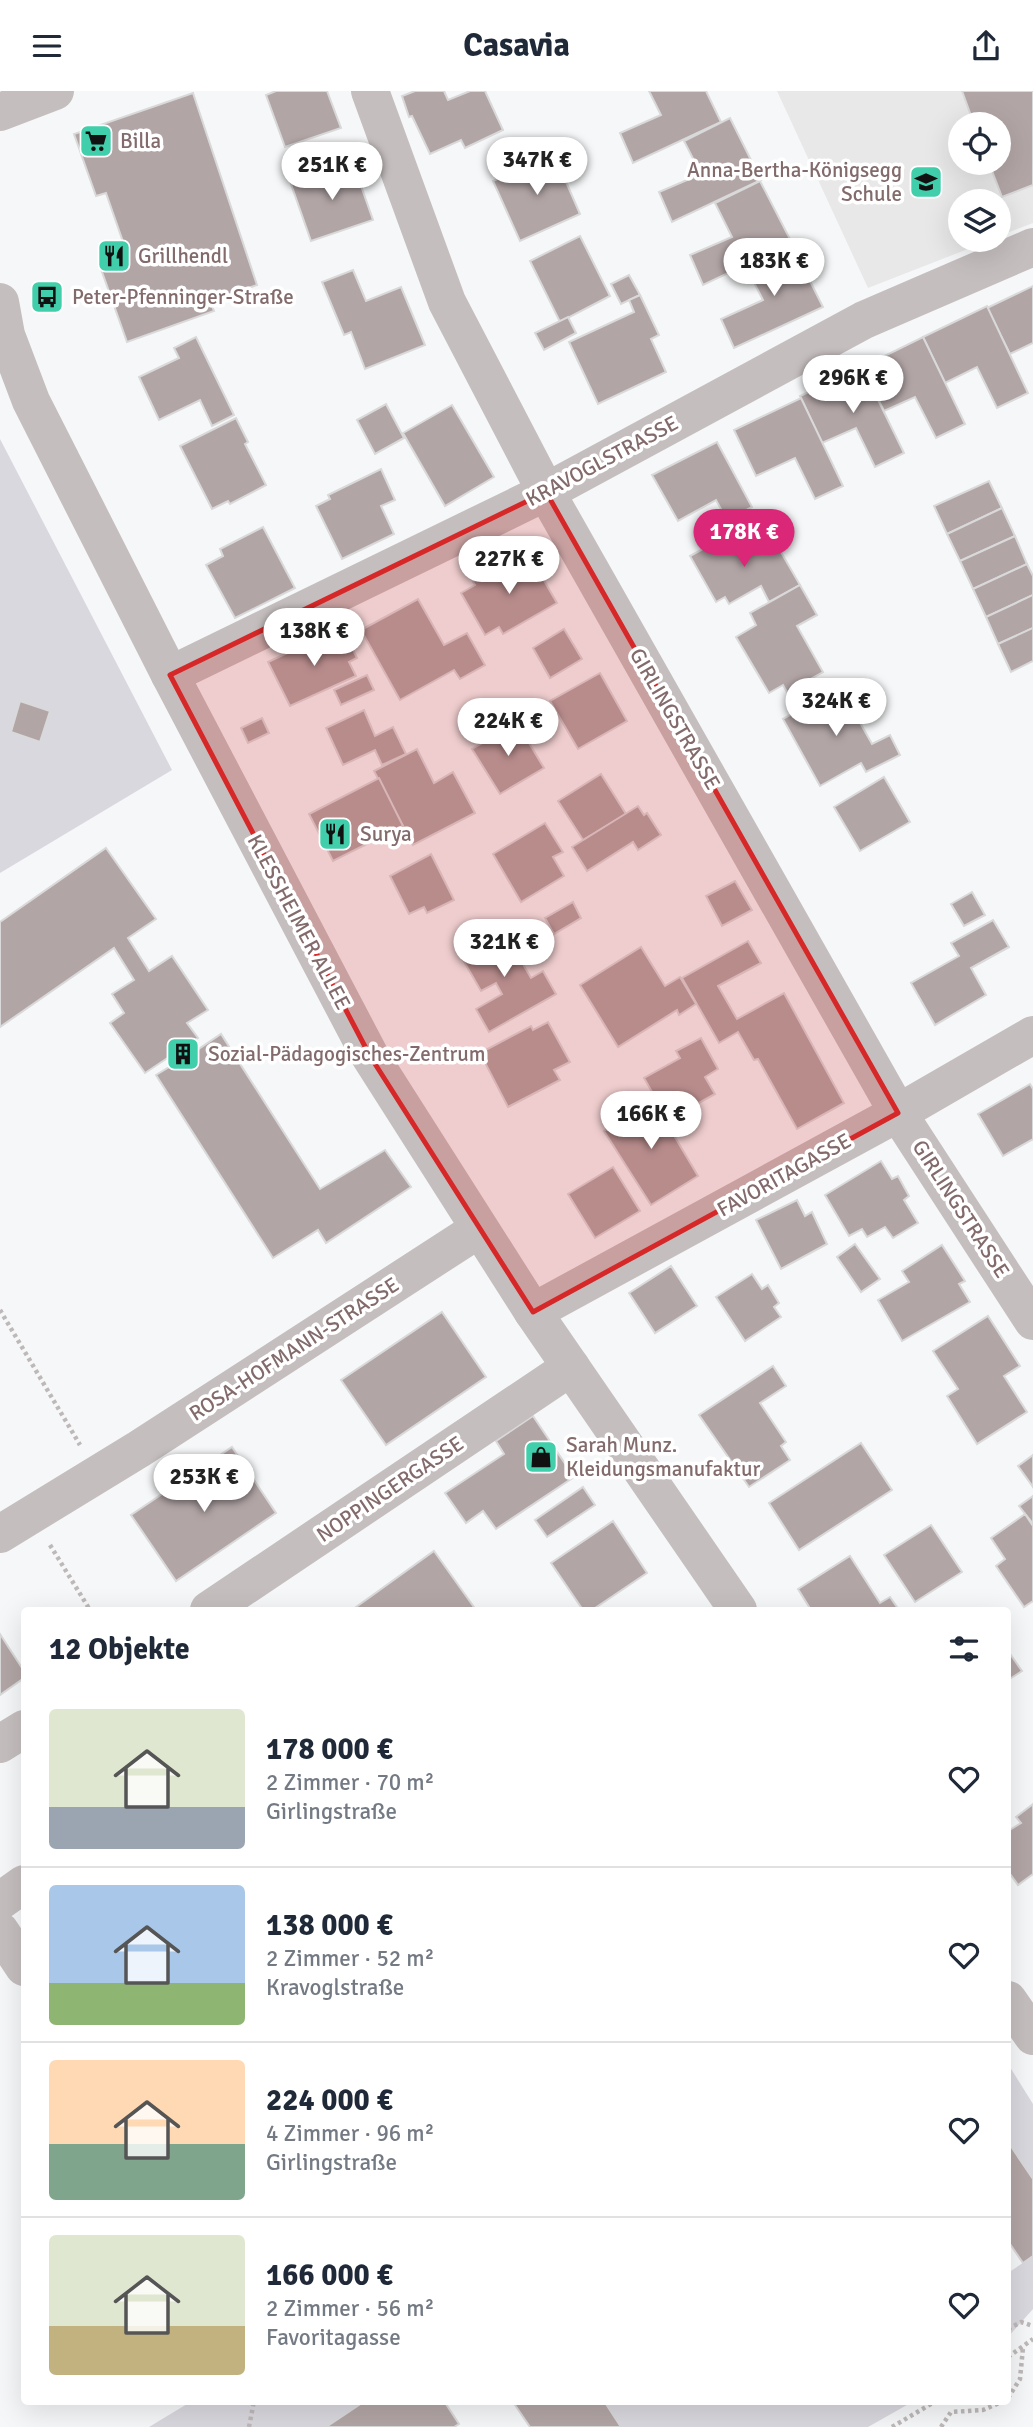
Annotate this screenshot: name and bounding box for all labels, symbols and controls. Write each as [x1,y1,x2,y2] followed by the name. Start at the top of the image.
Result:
[463,26,570,65] text: Casavia
[28,27,66,65] icon: menu
[967,27,1005,65] icon: share
[948,112,1011,252] map controls
[948,112,1011,175] button: locate
[77,122,115,160] supermarket icon: Billa
[120,128,161,154] place label: Billa
[480,137,594,197] pin: 347K €
[275,143,389,202] pin: 251K €
[502,145,572,174] text: 347K €
[297,150,367,179] text: 251K €
[687,157,902,207] place label: Anna-Bertha-Königsegg Schule
[907,163,945,201] school or university icon: Anna-Bertha-Königsegg Schule
[948,189,1011,252] button: layers
[95,237,133,275] restaurant icon: Grillhendl
[717,239,831,298] pin: 183K €
[138,243,228,269] place label: Grillhendl
[739,246,809,275] text: 183K €
[28,278,66,316] bus stop icon: Peter-Pfenninger-Straße
[72,284,294,310] place label: Peter-Pfenninger-Straße
[796,355,910,415] pin: 296K €
[818,363,888,392] text: 296K €
[521,410,683,512] street label: KRAVOGLSTRASSE
[687,510,801,569] pin: 178K €
[709,517,779,546] text: 178K €
[452,537,566,596] pin: 227K €
[474,544,544,573] text: 227K €
[257,609,371,668] pin: 138K €
[279,616,349,645] text: 138K €
[624,644,726,794] street label: GIRLINGSTRASSE
[779,679,893,738] pin: 324K €
[801,686,871,715] text: 324K €
[451,699,565,758] pin: 224K €
[473,706,543,735] text: 224K €
[316,815,354,853] restaurant icon: Surya
[360,821,412,847] place label: Surya
[242,830,356,1014] street label: KLESSHEIMER ALLEE
[447,919,561,979] pin: 321K €
[469,927,539,956] text: 321K €
[164,1035,202,1073] building icon: Sozial-Pädagogisches-Zentrum
[208,1041,485,1067] place label: Sozial-Pädagogisches-Zentrum
[594,1091,708,1151] pin: 166K €
[616,1099,686,1128] text: 166K €
[713,1128,855,1222] street label: FAVORITAGASSE
[907,1135,1015,1283] street label: GIRLINGSTRASSE
[184,1271,404,1427] street label: ROSA-HOFMANN-STRASSE
[312,1430,468,1548] street label: NOPPINGERGASSE
[566,1432,760,1482] place label: Sarah Munz. Kleidungsmanufaktur
[522,1438,560,1476] shop icon: Sarah Munz. Kleidungsmanufaktur
[147,1455,261,1514] pin: 253K €
[169,1462,239,1491] text: 253K €
[945,1630,983,1668] icon: filters
[49,1631,190,1668] text: 12 Objekte
[266,1731,393,1768] text: 178 000 €
[105,1737,189,1821] icon: home
[945,1760,983,1798] icon: heart
[266,1768,434,1797] text: 2 Zimmer · 70 m²
[266,1797,397,1826] text: Girlingstraße
[266,1907,393,1944] text: 138 000 €
[105,1913,189,1997] icon: home
[945,1936,983,1974] icon: heart
[266,1944,434,1973] text: 2 Zimmer · 52 m²
[266,1973,404,2002] text: Kravoglstraße
[266,2082,393,2119] text: 224 000 €
[105,2088,189,2172] icon: home
[945,2111,983,2149] icon: heart
[266,2119,434,2148] text: 4 Zimmer · 96 m²
[266,2148,397,2177] text: Girlingstraße
[266,2257,393,2294] text: 166 000 €
[105,2263,189,2347] icon: home
[945,2286,983,2324] icon: heart
[266,2294,434,2323] text: 2 Zimmer · 56 m²
[266,2323,401,2352] text: Favoritagasse

